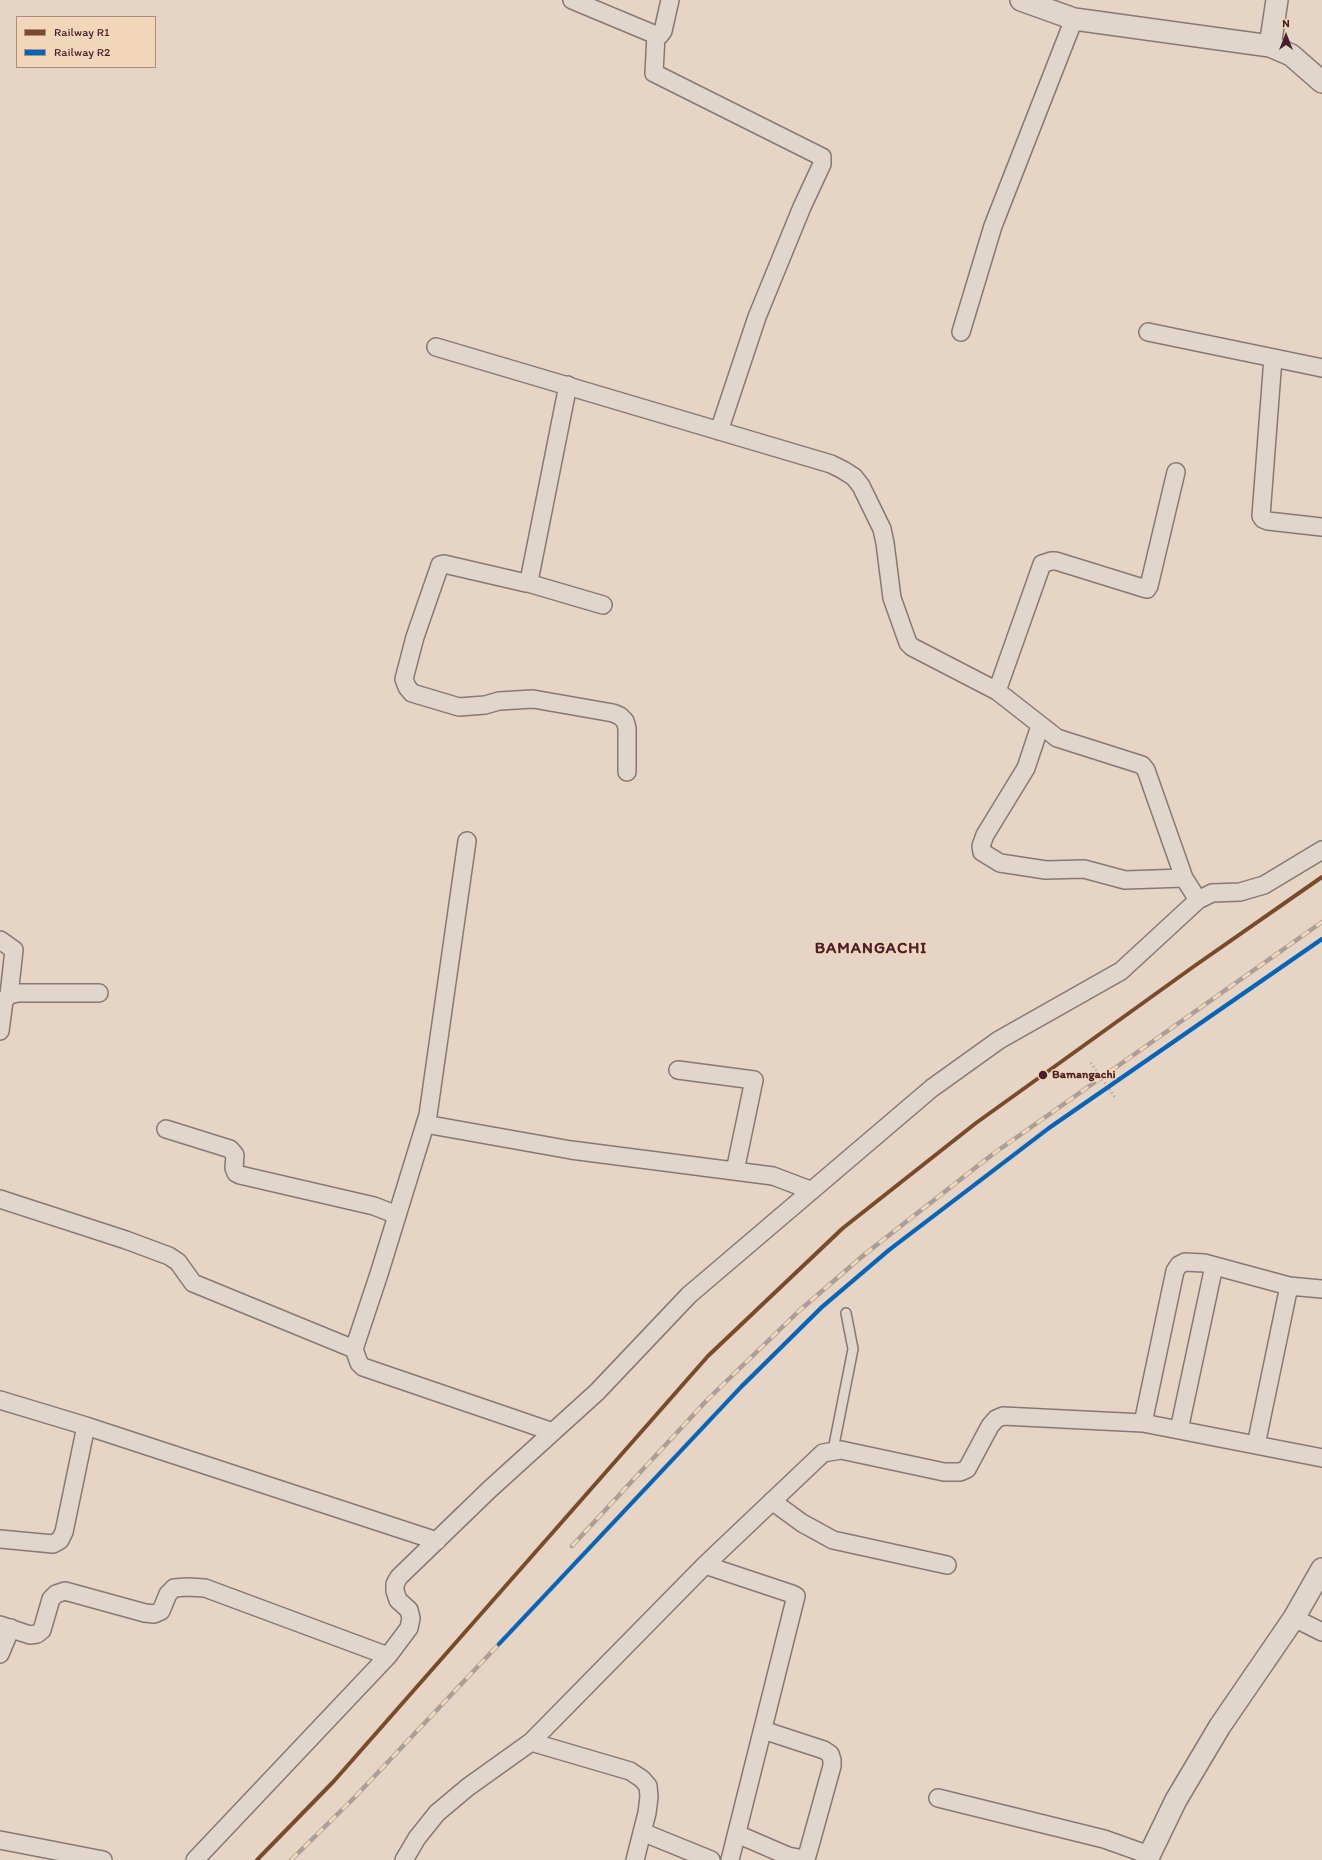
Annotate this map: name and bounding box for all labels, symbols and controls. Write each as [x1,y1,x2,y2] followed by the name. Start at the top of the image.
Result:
[16,16,156,68] legend
[1266,16,1306,56] north arrow
[1282,17,1290,30] text: N
[54,25,110,39] text: Railway R1
[54,45,110,59] text: Railway R2
[814,939,928,959] district label: BAMANGACHI
[1052,1068,1116,1082] place label: Bamangachi
[1037,1069,1049,1081] marker: Bamangachi

